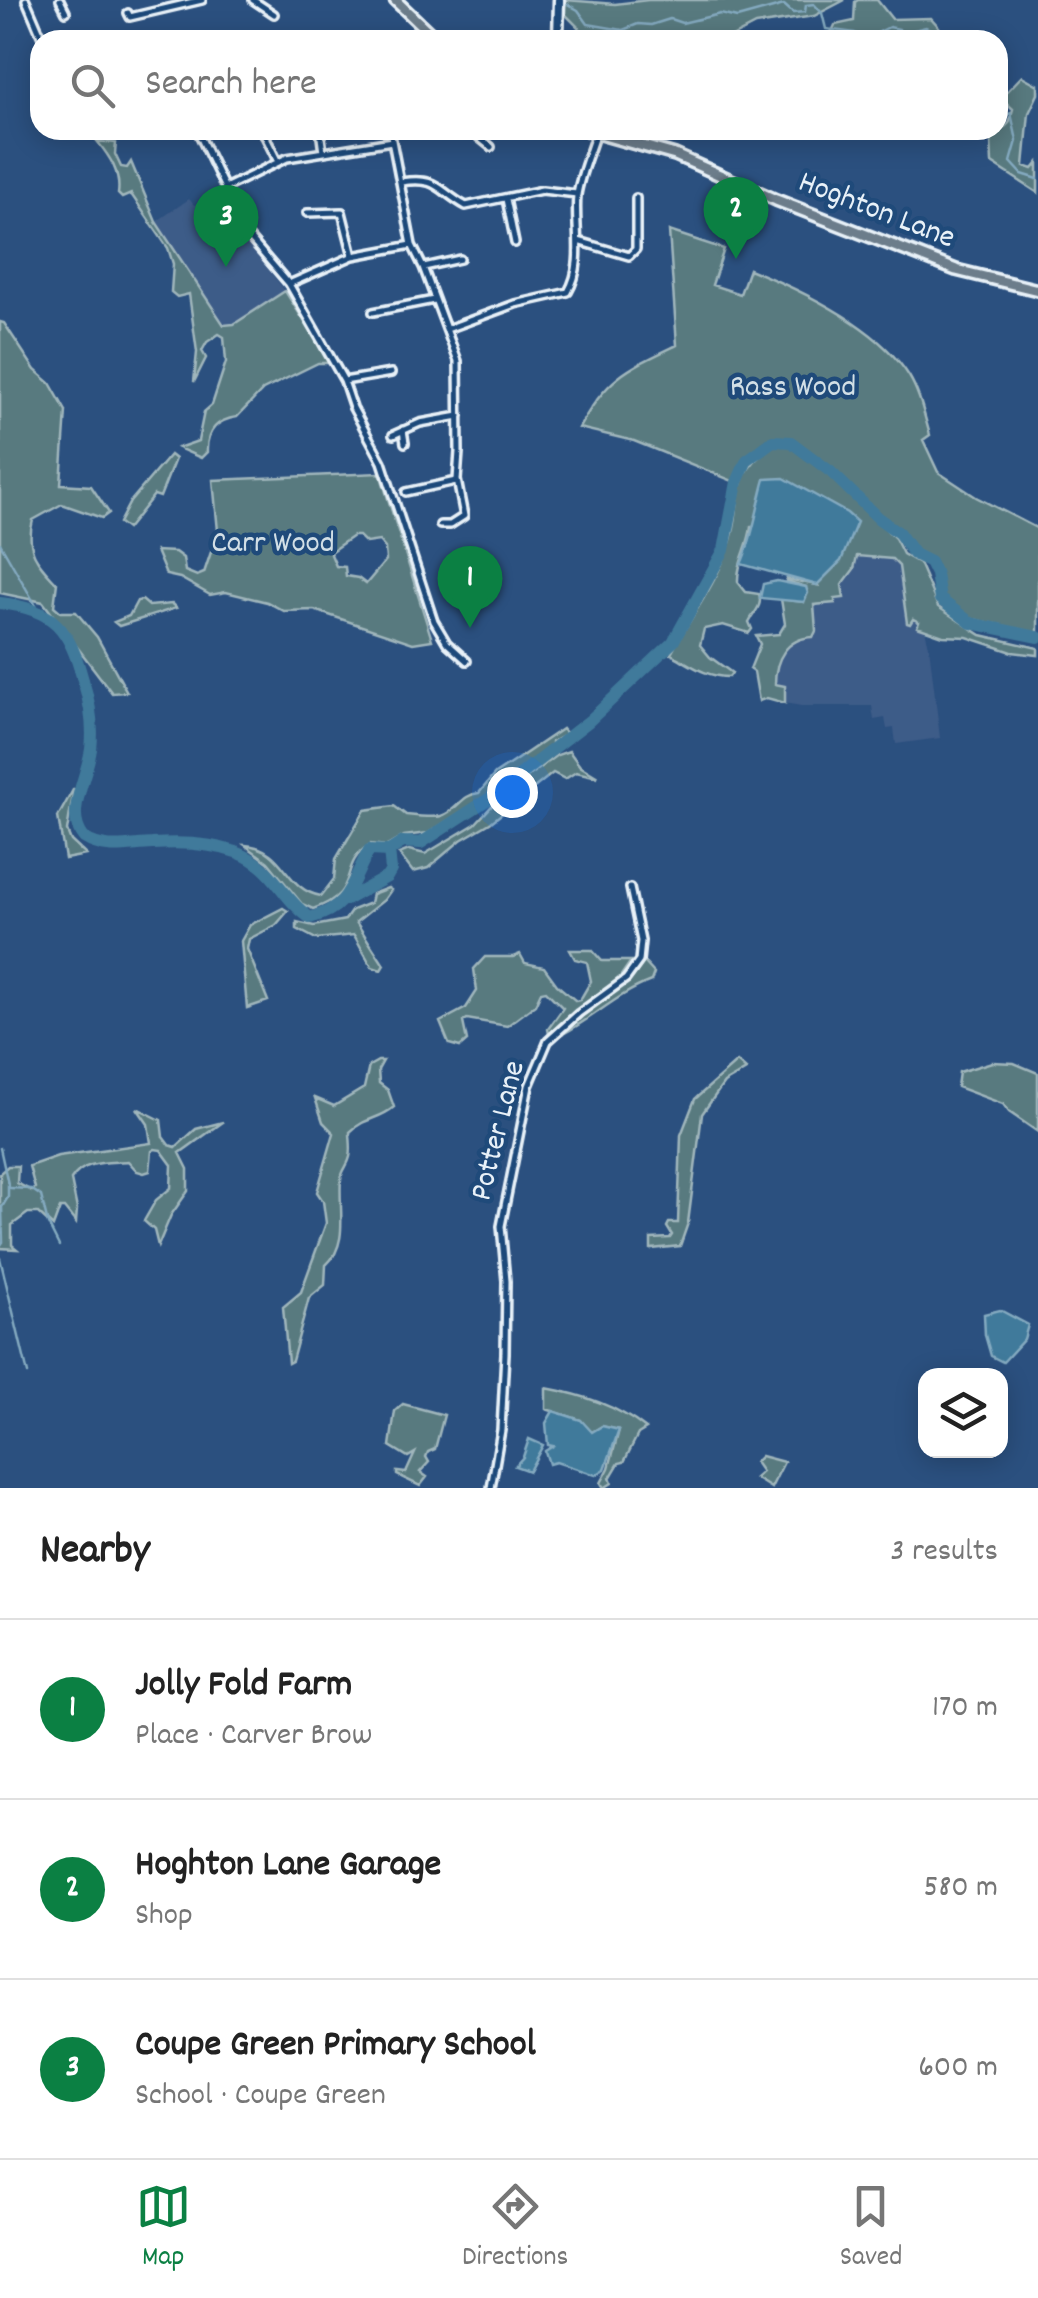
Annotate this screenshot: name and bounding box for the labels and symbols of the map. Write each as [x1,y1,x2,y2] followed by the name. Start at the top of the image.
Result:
[791,161,961,263] street label: Hoghton Lane
[704,176,768,259] pin: 2
[194,184,258,267] pin: 3
[730,366,856,412] park label: Rass Wood
[211,522,335,568] park label: Carr Wood
[438,546,502,628] pin: 1
[487,767,538,818] your location
[460,1056,540,1206] street label: Potter Lane

